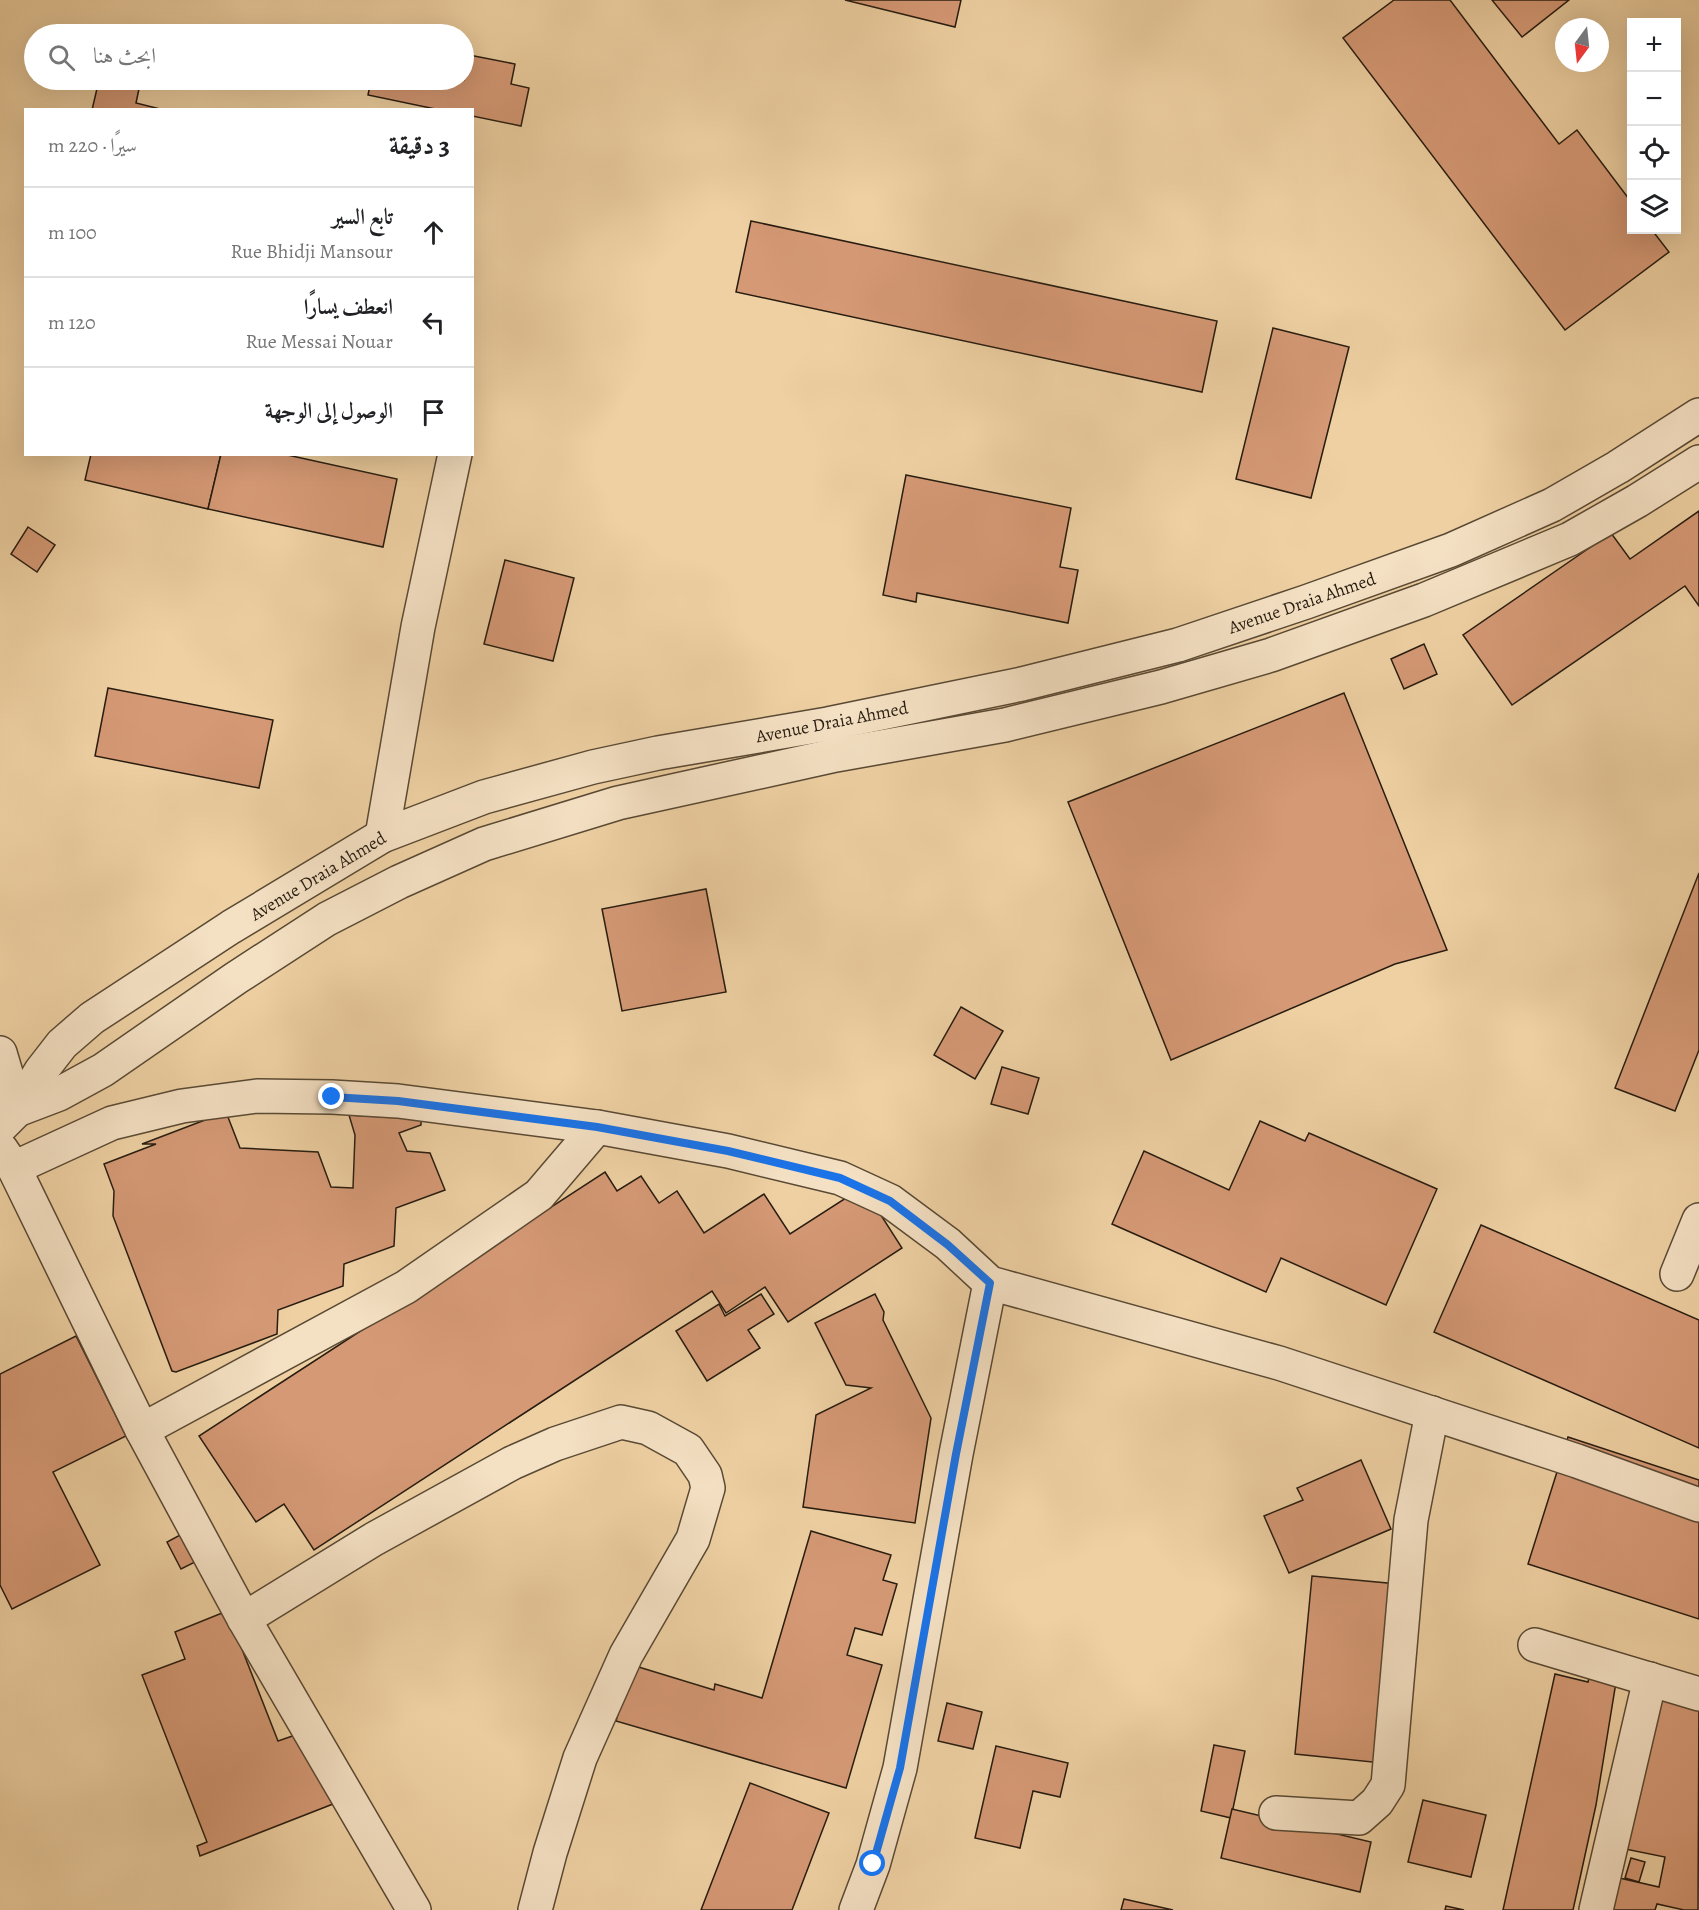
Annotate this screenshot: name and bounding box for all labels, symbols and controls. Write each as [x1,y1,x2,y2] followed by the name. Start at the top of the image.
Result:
[1555,18,1609,72] north arrow
[1627,18,1681,234] map controls
[1627,18,1681,72] button: +
[24,24,474,90] search box
[45,41,78,74] icon: search
[93,41,156,71] text: ابحث هنا
[1627,72,1681,126] button: −
[1627,126,1681,180] button: locate
[389,128,450,163] text: 3 دقيقة
[48,132,137,159] text: سيرًا · 220 m
[1627,180,1681,234] button: layers
[332,202,393,232] text: تابع السير
[417,216,450,249] icon: ahead
[48,219,97,246] text: 100 m
[231,238,393,265] text: Rue Bhidji Mansour
[304,292,393,322] text: انعطف يسارًا
[417,306,450,339] icon: left
[48,309,96,336] text: 120 m
[245,328,393,355] text: Rue Messai Nouar
[265,396,393,426] text: الوصول إلى الوجهة
[417,396,450,429] icon: arrive
[1224,566,1379,640] street label: Avenue Draia Ahmed
[753,695,910,749] street label: Avenue Draia Ahmed
[245,826,391,927] street label: Avenue Draia Ahmed
[318,1083,344,1109] route end
[859,1850,885,1876] route start

